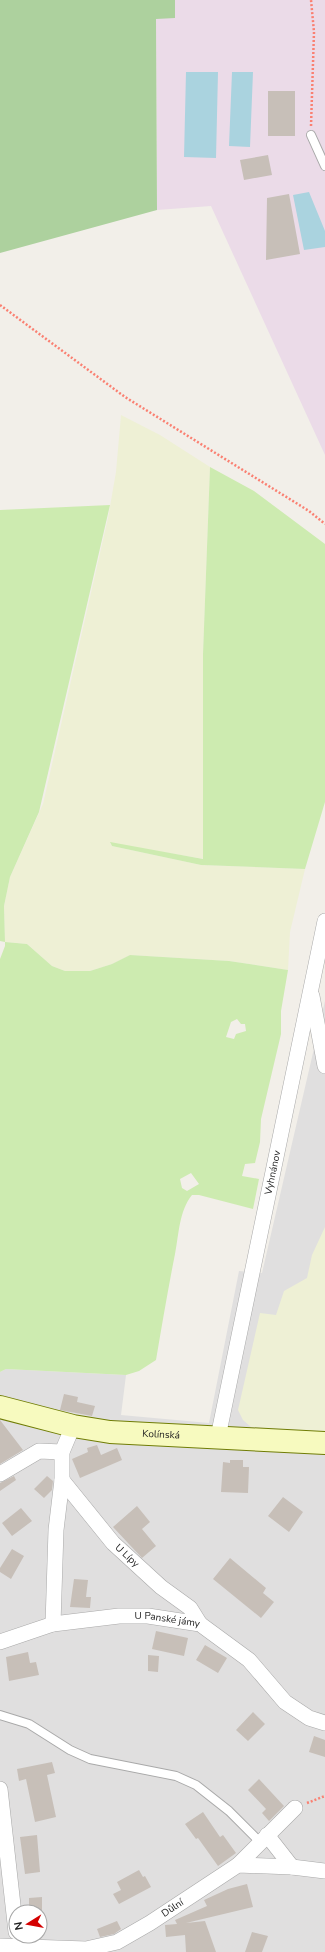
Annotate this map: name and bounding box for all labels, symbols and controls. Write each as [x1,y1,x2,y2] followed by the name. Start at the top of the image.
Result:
[261,1148,284,1197] street label: Vyhnánov
[142,1427,180,1443] street label: Kolínská
[112,1541,143,1571] street label: U Lípy
[135,1609,202,1631] street label: U Panské jámy
[159,1895,187,1921] street label: Důlní
[8,1904,48,1944] north arrow
[11,1920,27,1931] text: N

